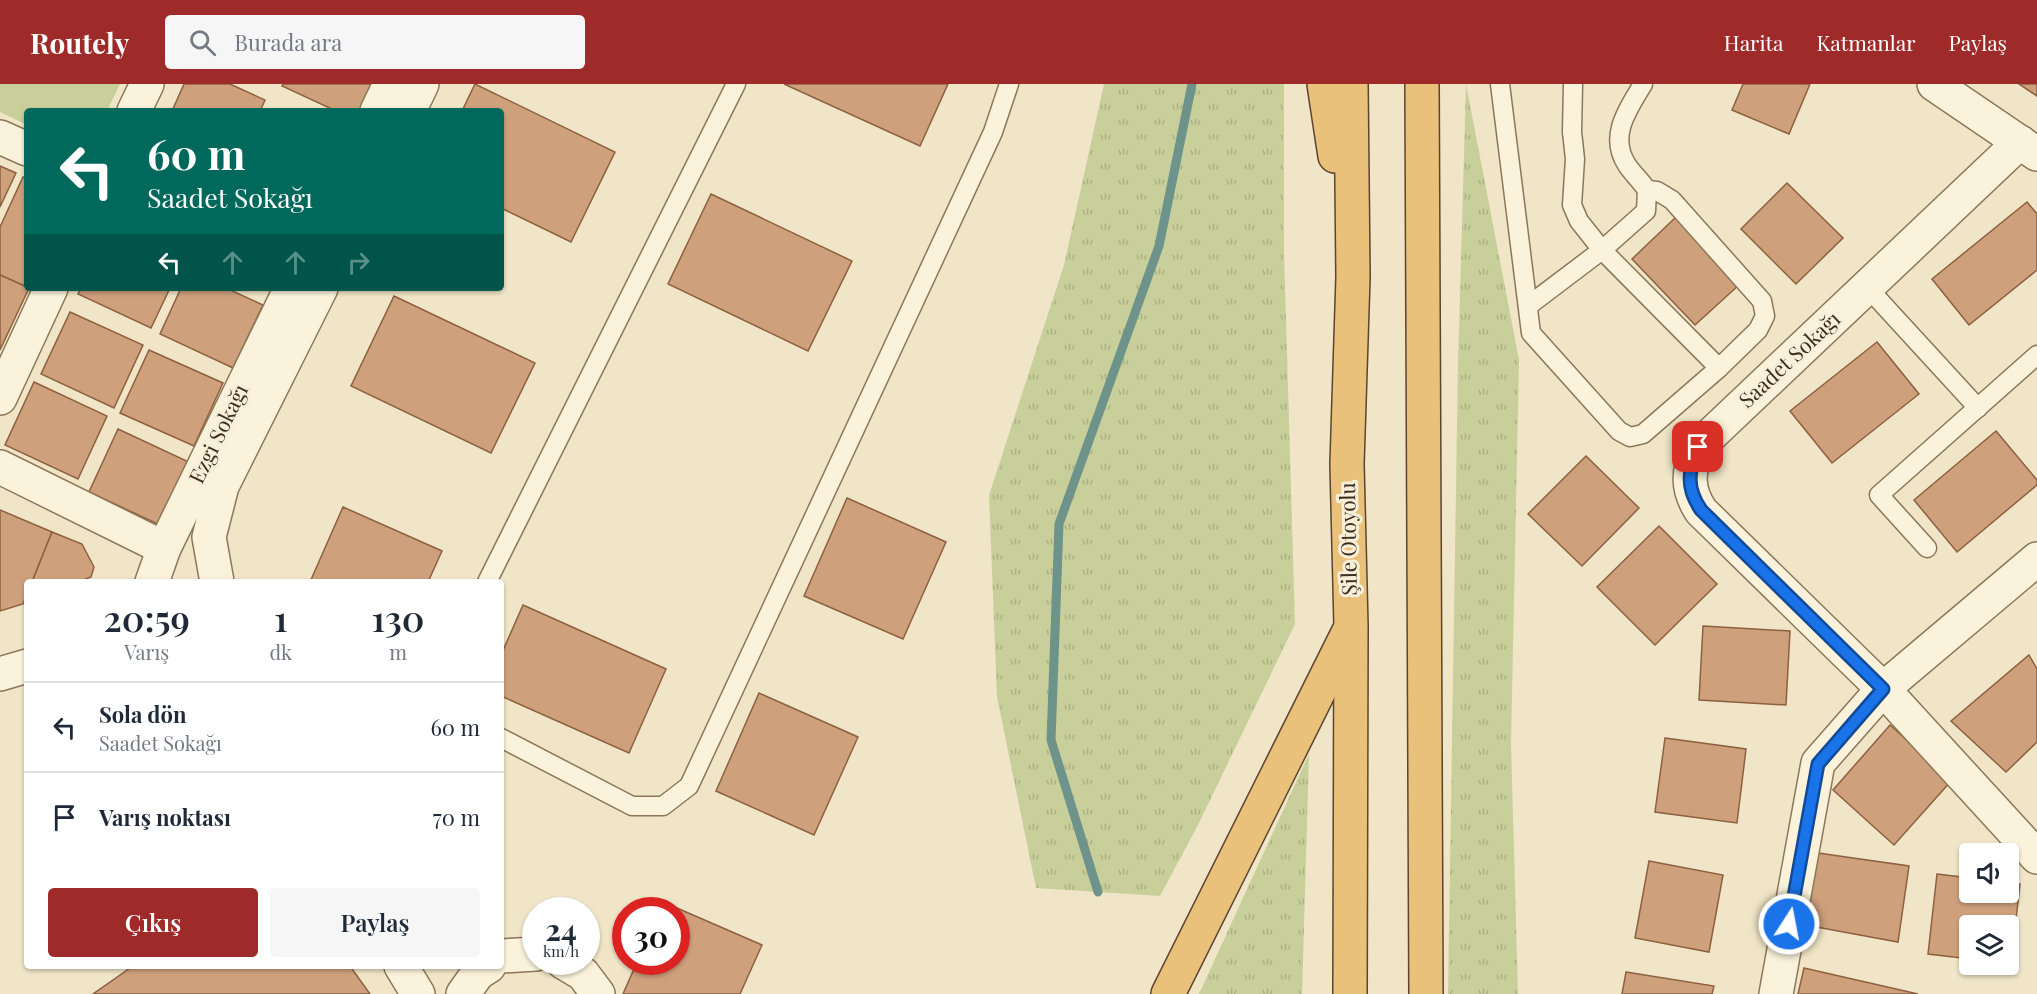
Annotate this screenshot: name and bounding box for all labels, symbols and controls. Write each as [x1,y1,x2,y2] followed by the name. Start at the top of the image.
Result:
[165,15,585,69] search box
[30,24,129,61] text: Routely
[186,26,219,59] icon: search
[234,27,342,57] text: Burada ara
[1724,28,1784,56] text: Harita
[1817,28,1916,56] text: Katmanlar
[1949,28,2007,56] text: Paylaş
[147,125,245,181] text: 60 m
[48,132,126,210] icon: left
[147,179,313,215] text: Saadet Sokağı
[153,246,186,279] icon: left
[216,246,249,279] icon: ahead
[279,246,312,279] icon: ahead
[342,246,375,279] icon: right
[1732,304,1845,413] street label: Saadet Sokağı
[181,379,253,487] street label: Ezgi Sokağı
[1672,421,1723,472] pin
[1681,430,1714,463] icon: arrive
[1332,482,1362,596] street label: Şile Otoyolu
[103,593,190,641] text: 20:59
[274,593,288,641] text: 1
[371,593,425,641] text: 130
[124,638,169,665] text: Varış
[269,638,292,665] text: dk
[389,638,407,665] text: m
[99,699,186,729] text: Sola dön
[48,711,81,744] icon: left
[430,712,480,742] text: 60 m
[99,729,222,756] text: Saadet Sokağı
[48,801,81,834] icon: arrive
[99,802,231,832] text: Varış noktası
[433,802,480,832] text: 70 m
[1959,843,2019,975] map controls
[1959,843,2019,903] button: sound
[48,888,258,957] button: Çıkış
[270,888,480,957] button: Paylaş
[1757,892,1821,956] position arrow
[612,897,690,975] speed limit sign: 30
[545,909,577,949] text: 24
[1959,915,2019,975] button: layers
[543,941,579,961] text: km/h

